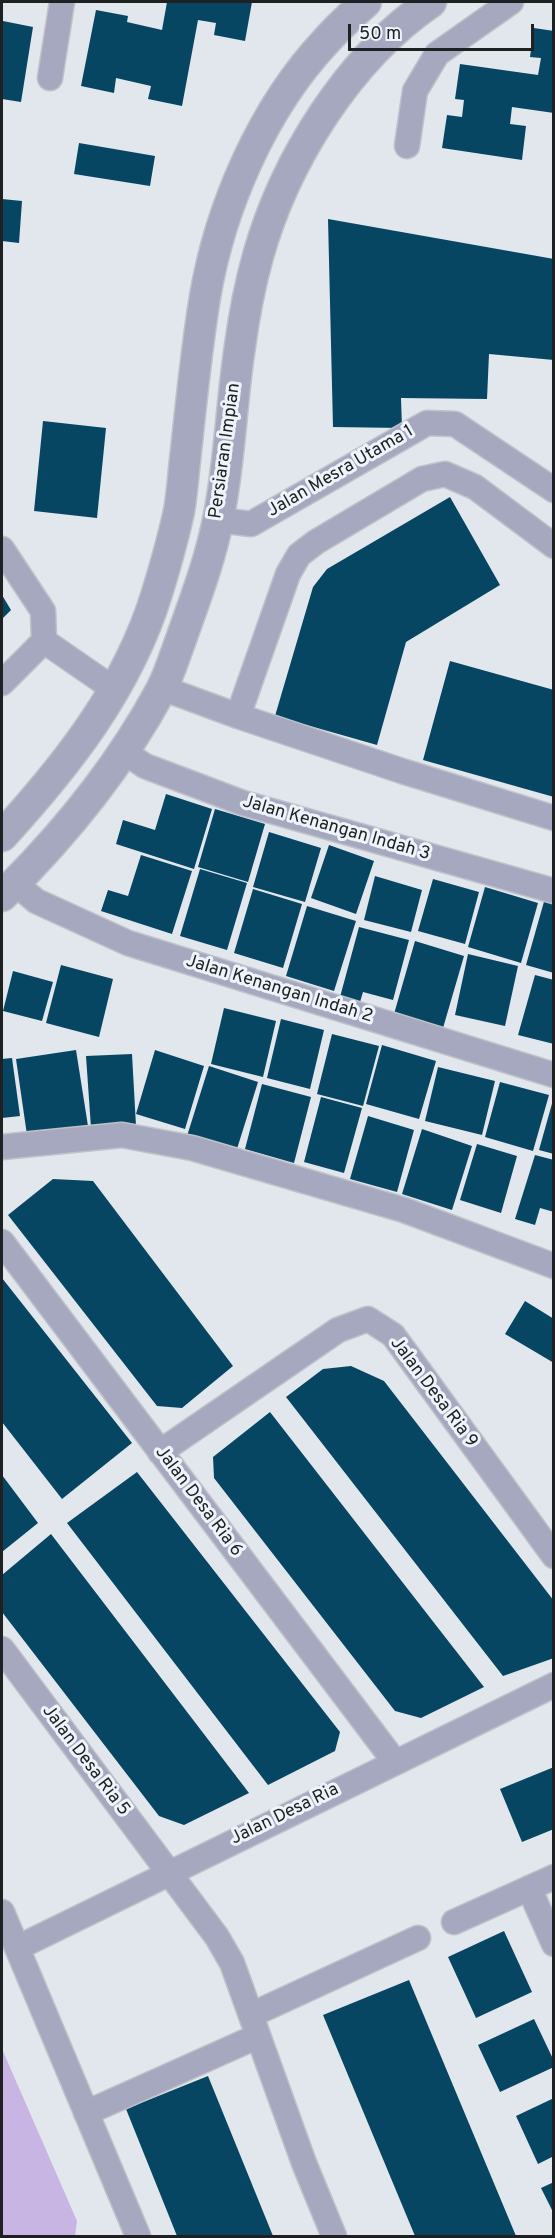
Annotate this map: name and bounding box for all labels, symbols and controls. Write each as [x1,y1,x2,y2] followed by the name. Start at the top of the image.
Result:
[351,12,537,50] scale bar
[359,23,401,46] text: 50 m
[206,382,246,520] street label: Persiaran Impian
[264,421,418,523] street label: Jalan Mesra Utama 1
[240,792,432,866] street label: Jalan Kenangan Indah 3
[183,951,375,1029] street label: Jalan Kenangan Indah 2
[384,1334,482,1452] street label: Jalan Desa Ria 9
[149,1443,247,1561] street label: Jalan Desa Ria 6
[36,1701,134,1821] street label: Jalan Desa Ria 5
[227,1780,343,1850] street label: Jalan Desa Ria

